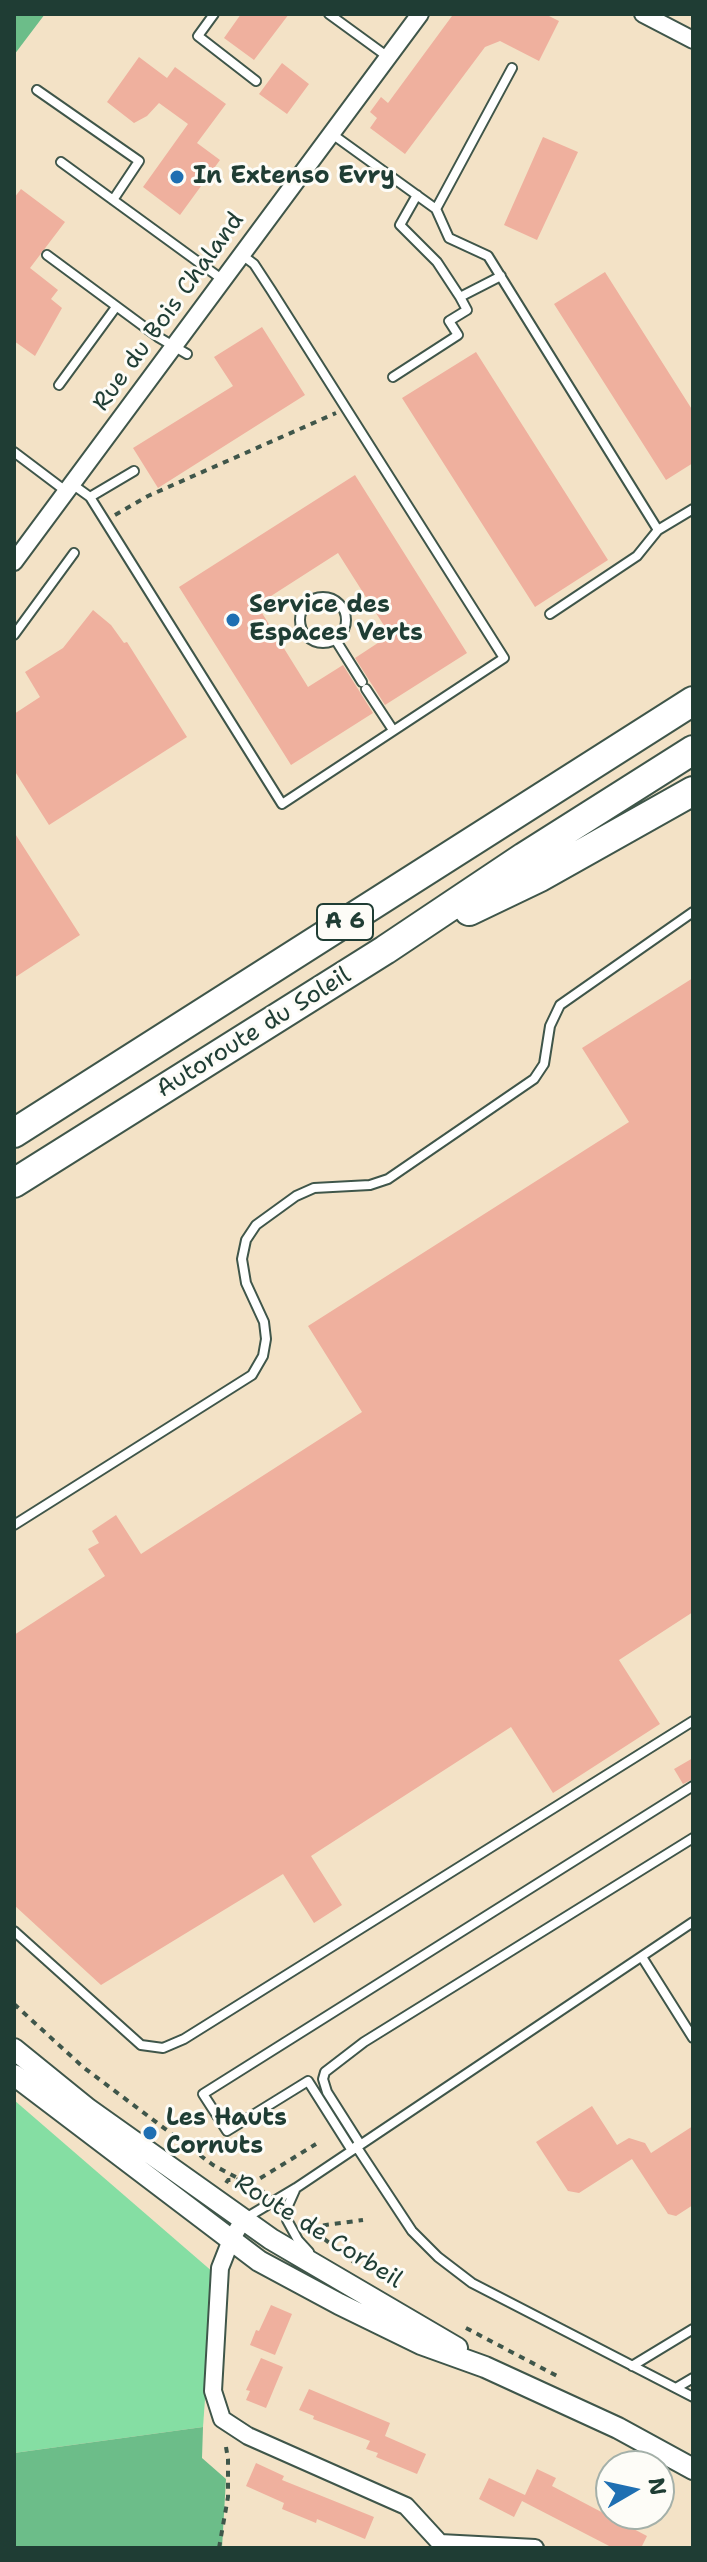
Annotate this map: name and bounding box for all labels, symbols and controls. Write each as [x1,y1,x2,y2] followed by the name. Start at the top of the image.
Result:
[193,163,395,191] place label: In Extenso Evry
[168,168,186,186] marker: In Extenso Evry
[87,207,251,417] street label: Rue du Bois Chaland
[249,592,423,648] place label: Service des Espaces Verts
[224,611,242,629] marker: Service des Espaces Verts
[317,904,373,940] road number: A 6
[152,962,356,1104] street label: Autoroute du Soleil
[166,2105,287,2161] place label: Les Hauts Cornuts
[141,2124,159,2142] marker: Les Hauts Cornuts
[229,2169,407,2295] street label: Route de Corbeil
[595,2450,675,2530] north arrow
[642,2476,673,2497] text: N

